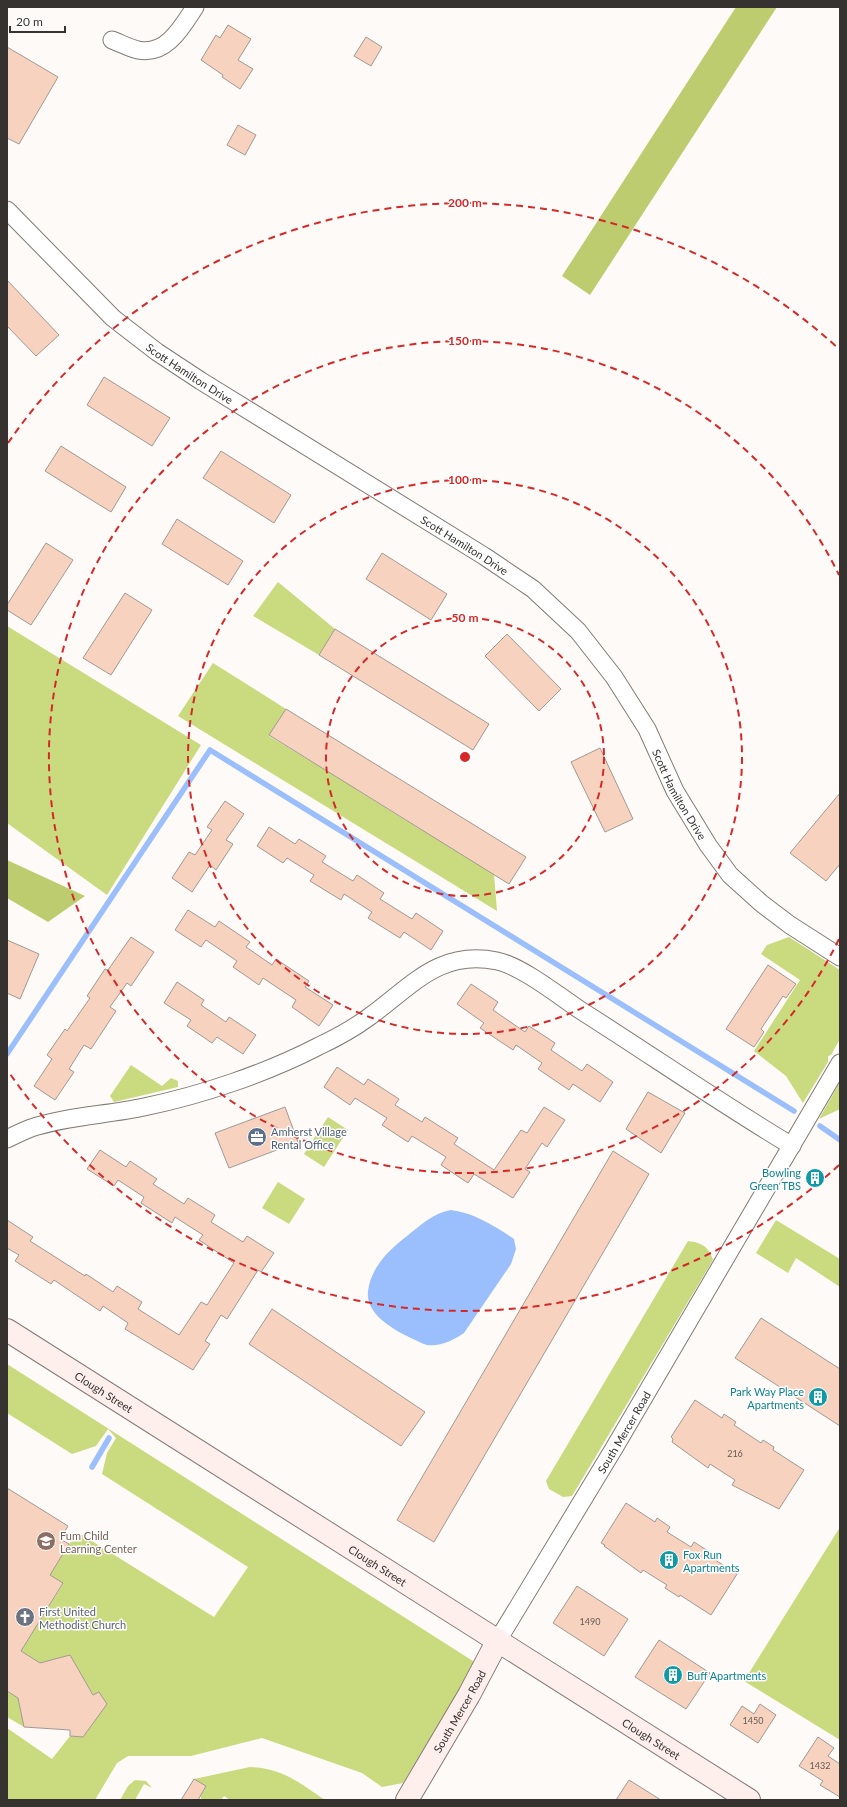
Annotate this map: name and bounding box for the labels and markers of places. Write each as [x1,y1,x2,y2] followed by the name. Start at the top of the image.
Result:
[458,750,472,764] centre of rings
[271,1125,347,1151] place label: Amherst Village Rental Office
[246,1126,268,1148] office icon: Amherst Village Rental Office
[749,1166,801,1192] place label: Bowling Green TBS
[804,1167,826,1189] building icon: Bowling Green TBS
[730,1385,804,1411] place label: Park Way Place Apartments
[807,1386,829,1408] building icon: Park Way Place Apartments
[60,1529,137,1555] place label: Fum Child Learning Center
[35,1530,57,1552] school or university icon: Fum Child Learning Center
[683,1548,740,1574] place label: Fox Run Apartments
[658,1549,680,1571] building icon: Fox Run Apartments
[39,1605,126,1631] place label: First United Methodist Church
[14,1606,36,1628] church icon: First United Methodist Church
[662,1664,684,1686] building icon: Buff Apartments
[687,1669,767,1682] place label: Buff Apartments

